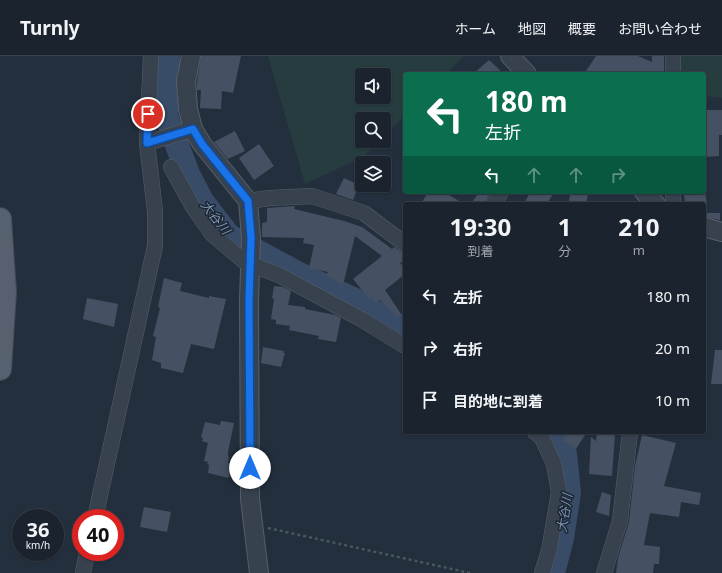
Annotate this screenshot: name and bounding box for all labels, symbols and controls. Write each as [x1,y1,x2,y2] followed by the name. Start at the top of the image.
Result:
[20,15,80,41] text: Turnly
[454,19,496,38] text: ホーム
[518,19,546,38] text: 地図
[568,19,596,38] text: 概要
[618,19,702,38] text: お問い合わせ
[355,68,391,192] map controls
[355,68,391,104] button: sound
[485,82,568,120] text: 180 m
[419,88,471,140] icon: left
[131,97,165,131] pin
[137,103,159,125] icon: arrive
[355,112,391,148] button: search
[485,120,521,144] text: 左折
[355,156,391,192] button: layers
[481,164,503,186] icon: left
[523,164,545,186] icon: ahead
[565,164,587,186] icon: ahead
[607,164,629,186] icon: right
[197,196,236,239] water label: 大谷川
[450,210,511,243] text: 19:30
[558,210,572,243] text: 1
[618,210,659,243] text: 210
[633,241,645,259] text: m
[467,242,493,260] text: 到着
[558,242,571,260] text: 分
[419,285,441,307] icon: left
[646,286,690,306] text: 180 m
[453,287,483,307] text: 左折
[419,337,441,359] icon: right
[655,338,690,358] text: 20 m
[453,339,483,359] text: 右折
[419,389,441,411] icon: arrive
[655,390,690,410] text: 10 m
[453,391,543,411] text: 目的地に到着
[229,447,271,489] position arrow
[552,490,576,534] water label: 大谷川
[72,509,124,561] speed limit sign: 40
[27,516,49,543] text: 36
[26,538,50,552] text: km/h

